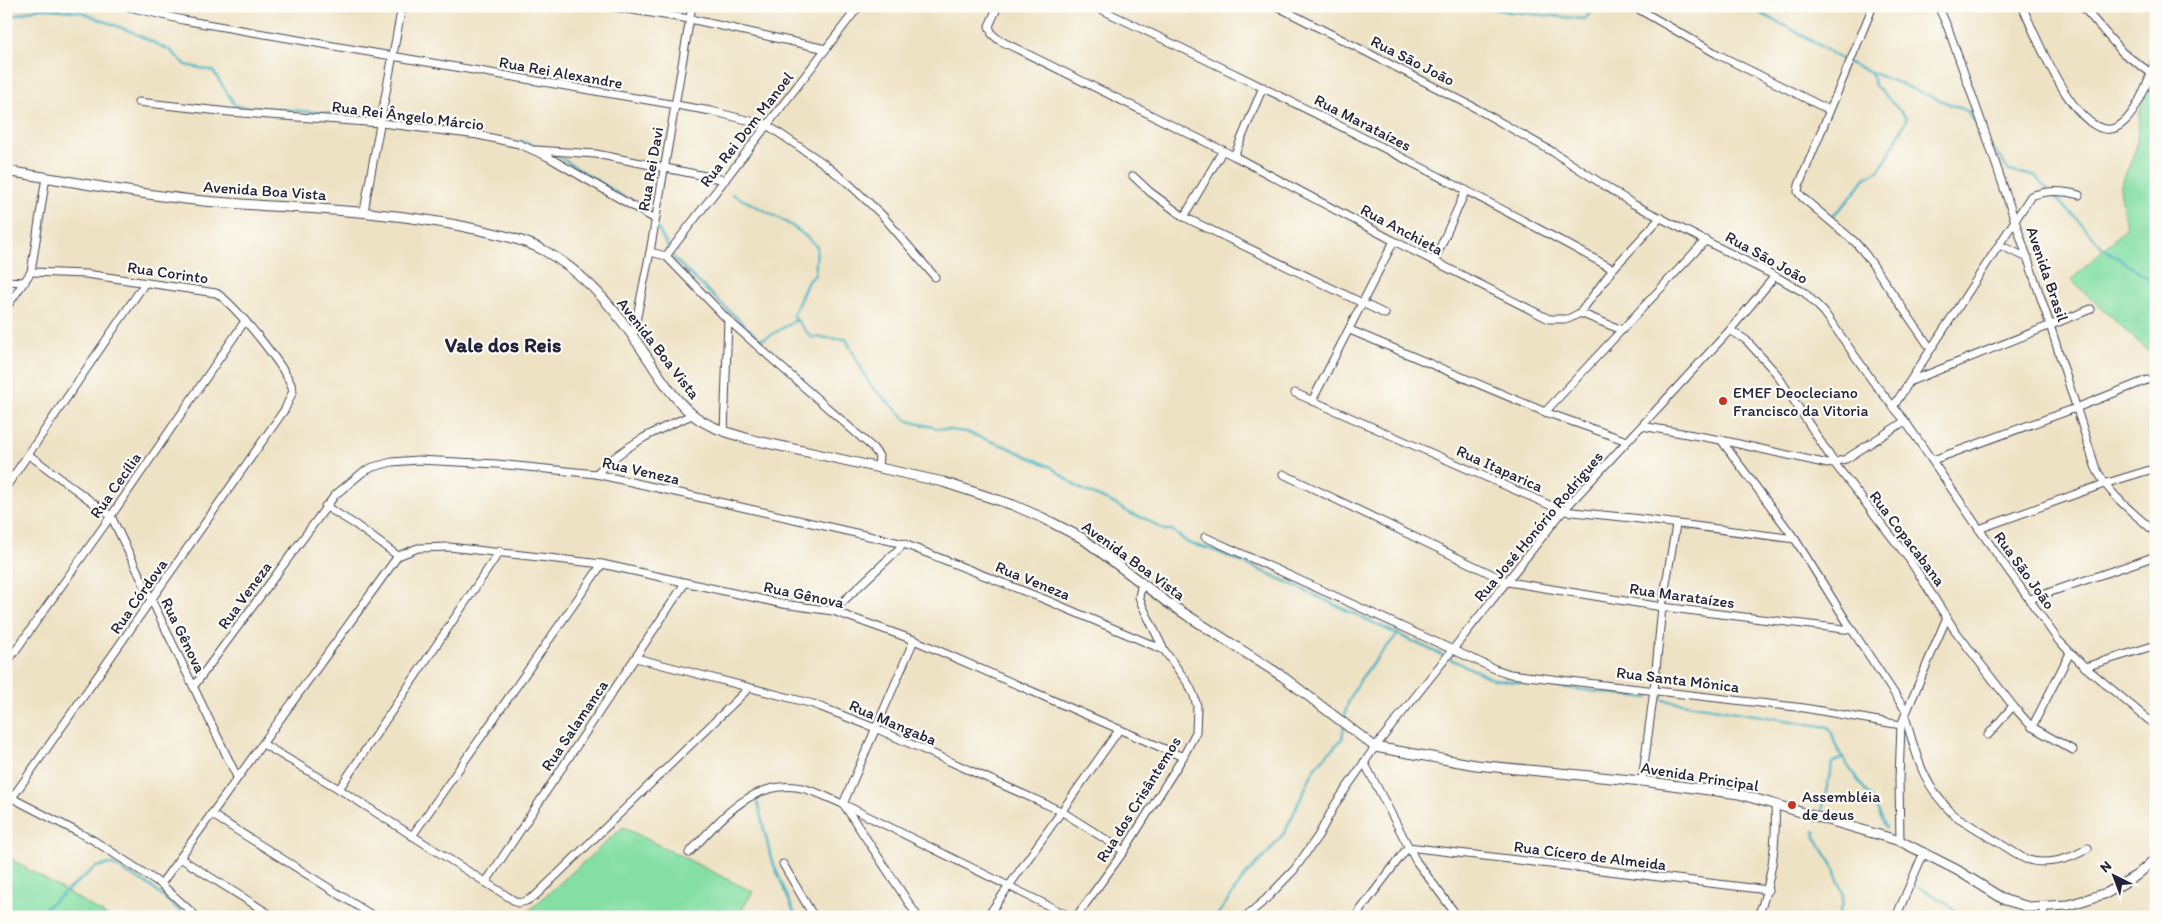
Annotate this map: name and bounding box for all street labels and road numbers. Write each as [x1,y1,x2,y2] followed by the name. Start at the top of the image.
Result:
[1368,31,1458,90] street label: Rua São João
[498,52,624,93] street label: Rua Rei Alexandre
[696,68,798,191] street label: Rua Rei Dom Manoel
[1311,90,1414,155] street label: Rua Marataízes
[331,97,485,134] street label: Rua Rei Ângelo Márcio
[634,125,667,213] street label: Rua Rei Davi
[203,177,328,204] street label: Avenida Boa Vista
[1357,200,1446,259] street label: Rua Anchieta
[2022,224,2073,325] street label: Avenida Brasil
[1722,227,1811,288] street label: Rua São João
[126,257,210,288] street label: Rua Corinto
[613,294,704,403] street label: Avenida Boa Vista
[1454,441,1547,496] street label: Rua Itaparica
[1470,447,1607,605] street label: Rua José Honório Rodrigues
[86,449,145,522] street label: Rua Cecília
[600,452,682,489] street label: Rua Veneza
[1866,487,1950,590] street label: Rua Copacabana
[1078,517,1190,605] street label: Avenida Boa Vista
[1990,528,2059,613] street label: Rua São João
[106,555,172,637] street label: Rua Córdova
[993,557,1073,604] street label: Rua Veneza
[214,558,275,633] street label: Rua Veneza
[762,577,846,612] street label: Rua Gênova
[1628,579,1736,612] street label: Rua Marataízes
[157,594,210,677] street label: Rua Gênova
[1615,663,1741,697] street label: Rua Santa Mônica
[537,676,612,774] street label: Rua Salamanca
[846,696,939,749] street label: Rua Mangaba
[1092,733,1185,866] street label: Rua dos Crisântemos
[1640,758,1761,795] street label: Avenida Principal
[1513,837,1667,874] street label: Rua Cícero de Almeida

